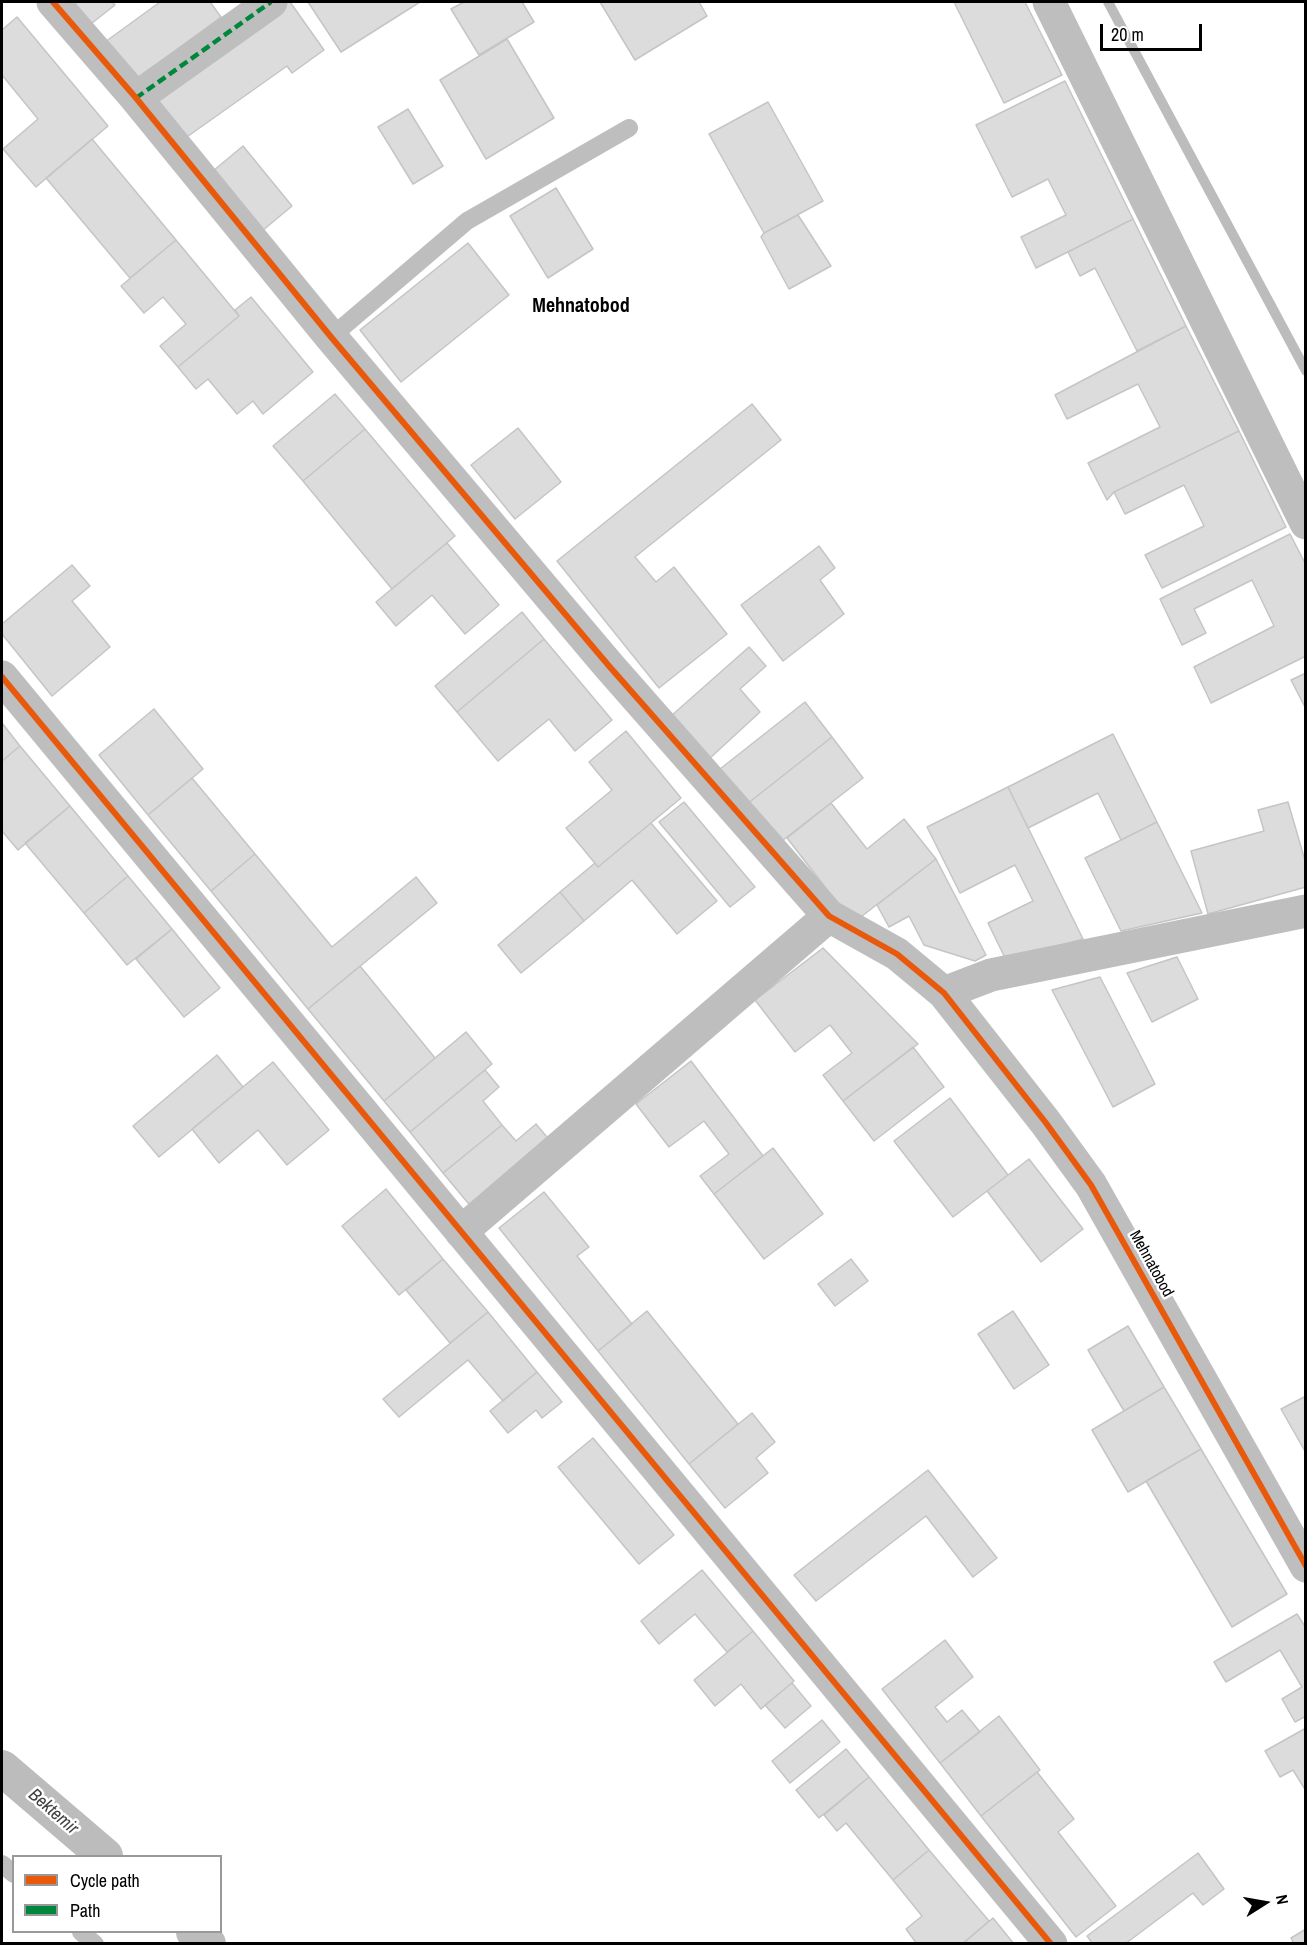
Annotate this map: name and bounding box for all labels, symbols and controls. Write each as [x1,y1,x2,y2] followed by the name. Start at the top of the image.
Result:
[1103,12,1205,50] scale bar
[1111,22,1144,47] text: 20 m
[532,295,630,319] district label: Mehnatobod
[1125,1227,1177,1301] street label: Mehnatobod
[24,1784,82,1840] water label: Bektemir
[12,1855,222,1933] legend
[70,1868,140,1893] text: Cycle path
[1235,1873,1295,1933] north arrow
[1271,1893,1294,1906] text: N
[70,1898,100,1923] text: Path

